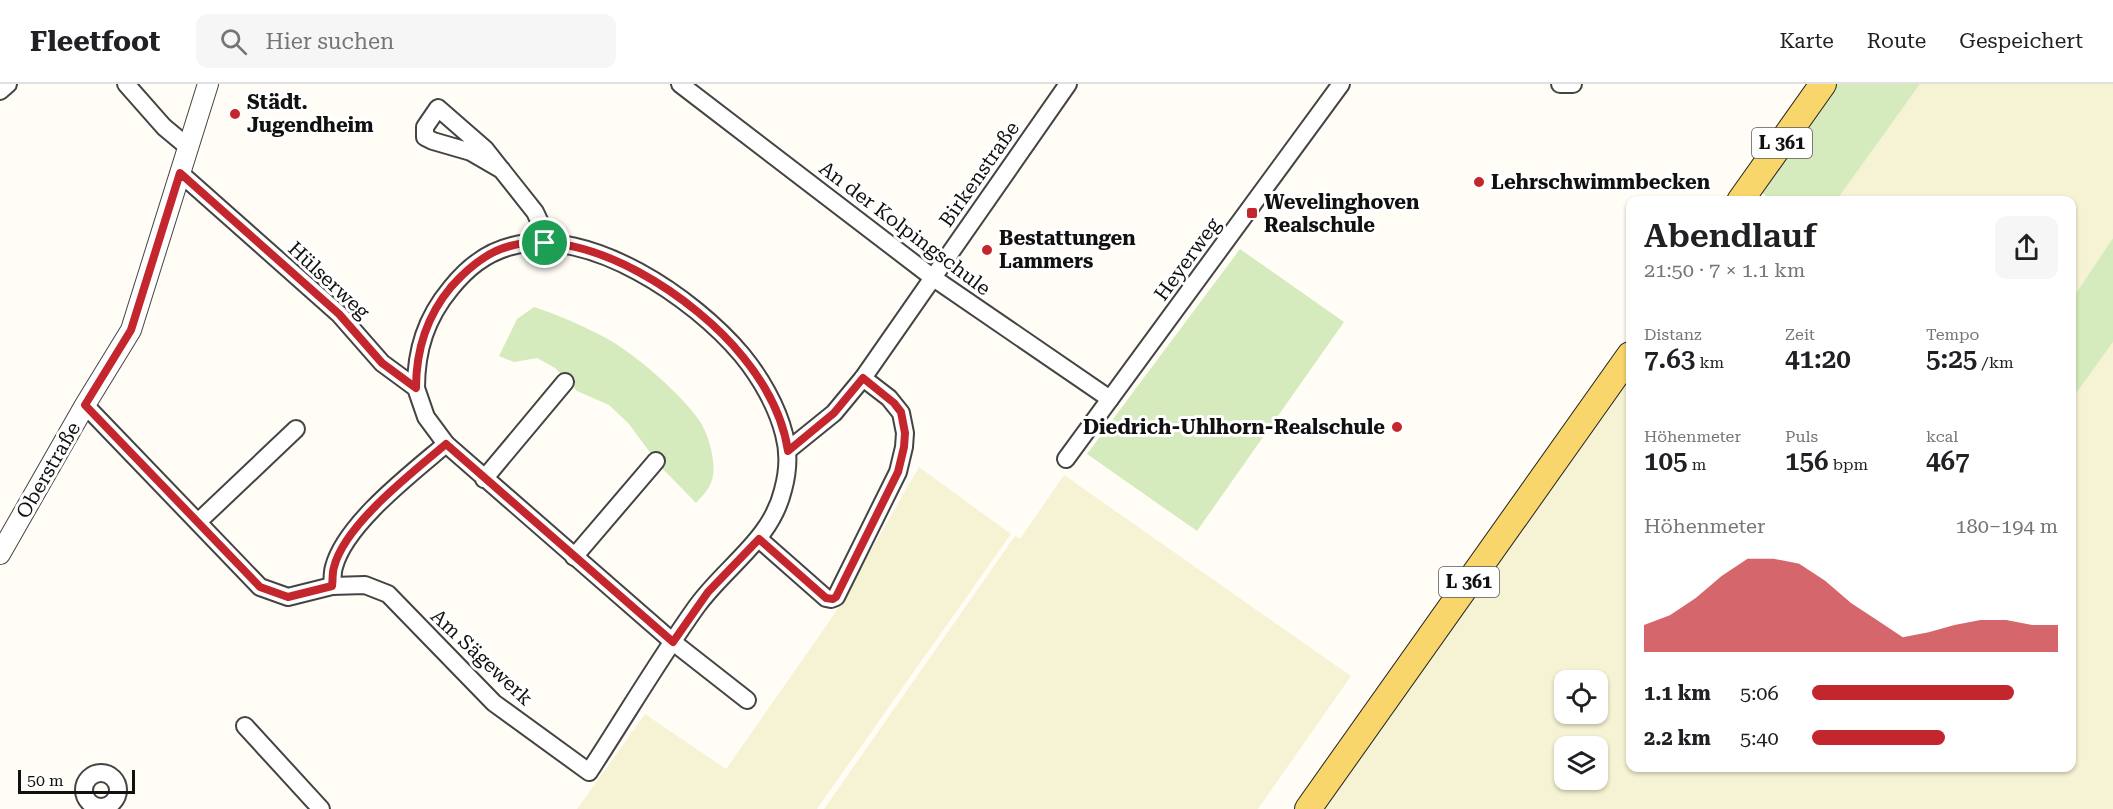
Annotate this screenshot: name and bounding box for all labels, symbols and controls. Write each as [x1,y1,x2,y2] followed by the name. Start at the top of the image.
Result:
[196,14,616,68] search box
[30,25,160,58] text: Fleetfoot
[217,25,250,58] icon: search
[265,29,394,54] text: Hier suchen
[1779,29,1834,53] text: Karte
[1867,29,1926,53] text: Route
[1959,29,2083,53] text: Gespeichert
[247,90,374,137] place label: Städt. Jugendheim
[228,107,242,121] marker: Städt. Jugendheim
[934,117,1024,231] street label: Birkenstraße
[1752,128,1812,158] road number: L 361
[815,156,995,300] street label: An der Kolpingschule
[1491,170,1711,194] place label: Lehrschwimmbecken
[1472,175,1486,189] marker: Lehrschwimmbecken
[1264,190,1420,237] place label: Wevelinghoven Realschule
[1245,206,1259,220] marker: Wevelinghoven Realschule
[1149,212,1225,305] street label: Heyerweg
[1644,216,1817,255] text: Abendlauf
[1995,216,2058,279] button: share
[519,217,570,268] pin
[528,226,561,259] icon: arrive
[999,226,1136,273] place label: Bestattungen Lammers
[283,236,375,324] street label: Hülserweg
[980,243,994,257] marker: Bestattungen Lammers
[1644,258,1805,282] text: 21:50 · 7 × 1.1 km
[1644,325,1702,344] text: Distanz
[1785,325,1815,344] text: Zeit
[1926,325,1979,344] text: Tempo
[1644,344,1695,374] text: 7.63
[1785,344,1851,374] text: 41:20
[1926,344,1977,374] text: 5:25
[1695,353,1724,372] text: km
[1977,353,2014,372] text: /km
[1083,415,1385,439] place label: Diedrich-Uhlhorn-Realschule
[11,418,85,522] street label: Oberstraße
[1390,420,1404,434] marker: Diedrich-Uhlhorn-Realschule
[1644,427,1741,446] text: Höhenmeter
[1785,427,1818,446] text: Puls
[1926,427,1958,446] text: kcal
[1644,446,1688,476] text: 105
[1785,446,1829,476] text: 156
[1926,446,1970,476] text: 467
[1688,455,1706,474] text: m
[1829,455,1868,474] text: bpm
[1644,514,1765,538] text: Höhenmeter
[1955,514,2058,538] text: 180–194 m
[1439,567,1499,597] road number: L 361
[426,604,538,710] street label: Am Sägewerk
[1554,670,1608,790] map controls
[1554,670,1608,724] button: locate
[1644,681,1711,705] text: 1.1 km
[1740,681,1779,705] text: 5:06
[1644,726,1711,750] text: 2.2 km
[1740,726,1779,750] text: 5:40
[1554,736,1608,790] button: layers
[18,767,135,794] scale bar
[27,771,64,790] text: 50 m

